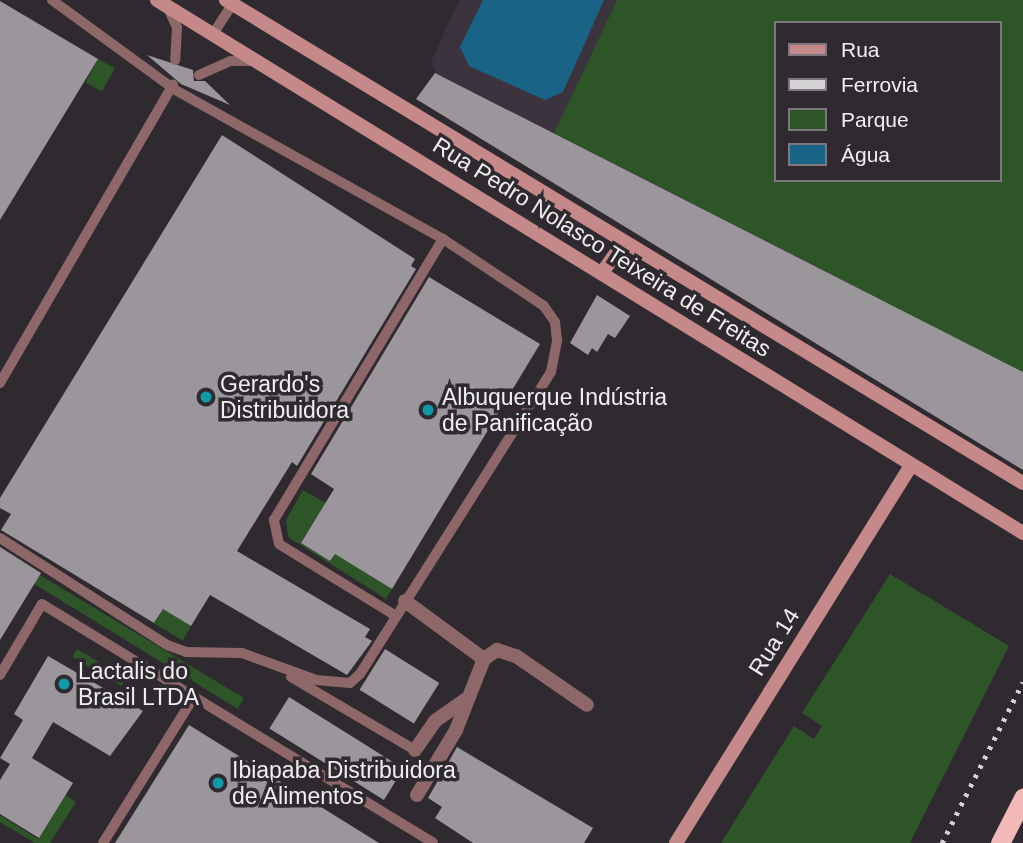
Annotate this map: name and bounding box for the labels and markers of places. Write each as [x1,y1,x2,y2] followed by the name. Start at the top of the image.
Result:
[220,370,349,424] place label: Gerardo's Distribuidora
[442,383,667,437] place label: Albuquerque Indústria de Panificação
[198,389,214,405] marker: Gerardo's Distribuidora
[420,402,436,418] marker: Albuquerque Indústria de Panificação
[78,657,199,711] place label: Lactalis do Brasil LTDA
[56,676,72,692] marker: Lactalis do Brasil LTDA
[232,756,456,810] place label: Ibiapaba Distribuidora de Alimentos
[210,775,226,791] marker: Ibiapaba Distribuidora de Alimentos

